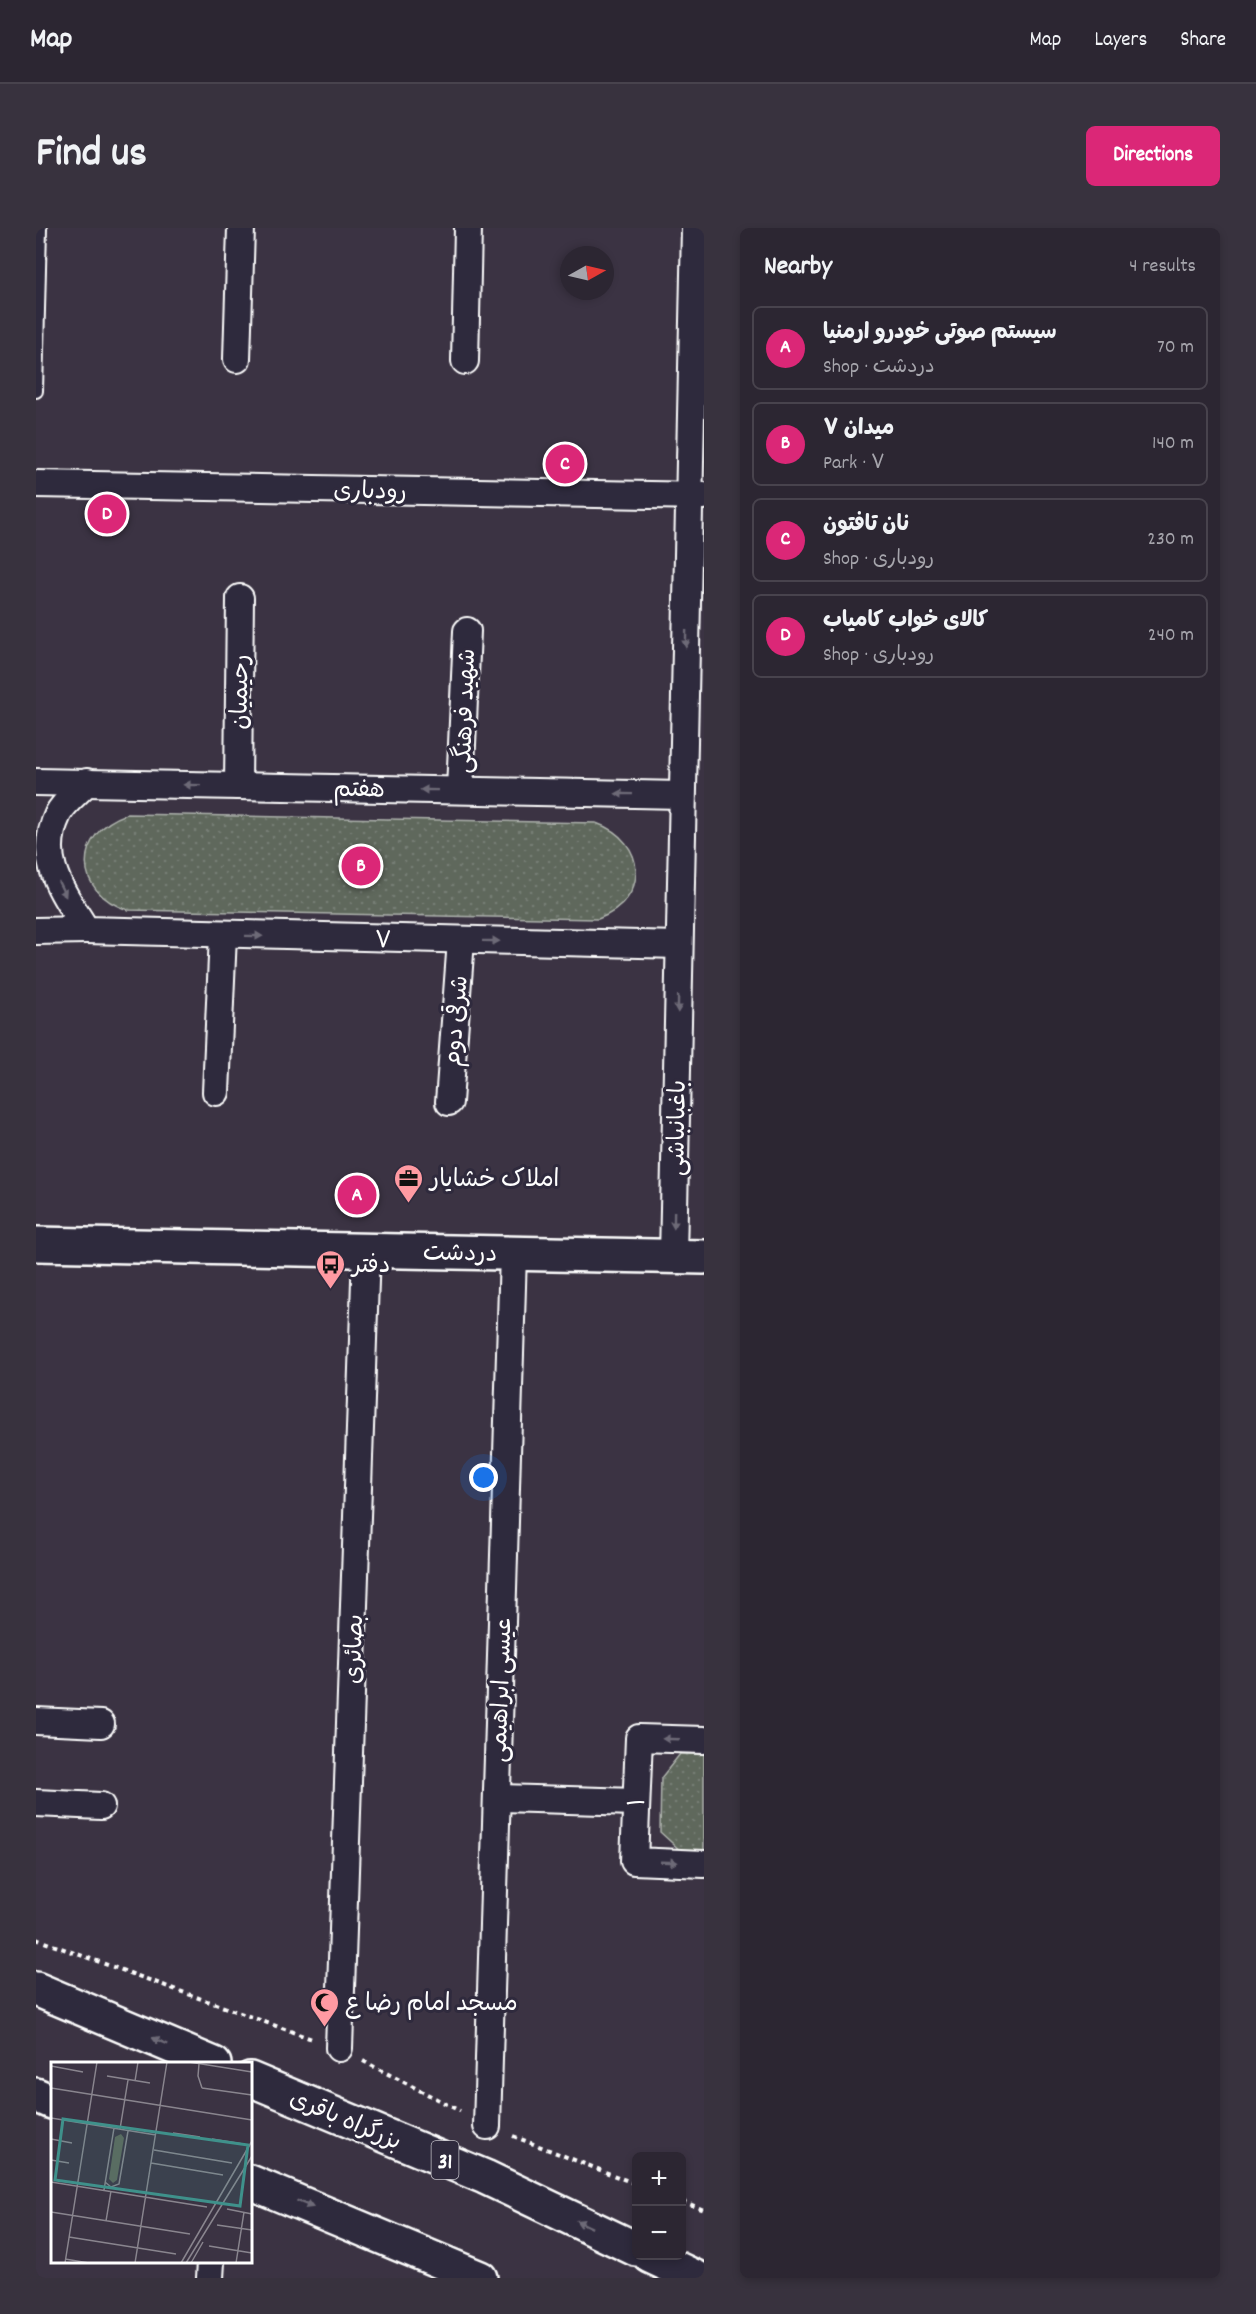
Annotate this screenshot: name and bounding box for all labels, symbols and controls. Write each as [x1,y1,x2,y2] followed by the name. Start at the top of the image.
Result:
[30,21,72,61] text: Map
[1030,26,1061,56] text: Map
[1094,26,1147,56] text: Layers
[1180,26,1226,56] text: Share
[36,126,147,186] text: Find us
[1086,126,1220,186] button: Directions
[560,246,614,300] north arrow
[764,249,832,286] text: Nearby
[1129,253,1196,281] text: 4 results
[823,318,1057,349] text: سیستم صوتی خودرو ارمنیا
[780,334,791,362] text: A
[1157,334,1194,362] text: 70 m
[823,354,935,382] text: Shop · دردشت
[823,414,894,445] text: میدان ۷
[781,430,790,458] text: B
[1152,430,1194,458] text: 140 m
[546,442,584,486] pin: C
[823,450,885,478] text: Park · ۷
[333,475,407,511] street label: رودباری
[88,492,126,536] pin: D
[823,510,909,541] text: نان تافتون
[781,526,790,554] text: C
[1147,526,1194,554] text: 230 m
[823,546,934,574] text: Shop · رودباری
[823,606,988,637] text: کالای خواب کامیاب
[780,622,791,650] text: D
[1148,622,1194,650] text: 240 m
[681,629,690,648] one-way arrow
[823,642,934,670] text: Shop · رودباری
[448,648,486,774] street label: شهید فرهنگی
[224,654,260,730] street label: رحیمیان
[333,774,385,808] street label: هفتم
[183,780,202,790] one-way arrow
[420,785,439,794] one-way arrow
[615,789,634,799] one-way arrow
[342,844,380,888] pin: B
[57,880,67,897] one-way arrow
[374,925,392,959] street label: ۷
[244,931,263,941] one-way arrow
[481,936,500,946] one-way arrow
[436,974,479,1068] street label: شرقی دوم
[673,994,683,1013] one-way arrow
[661,1080,697,1177] street label: باغبانباشی
[393,1162,425,1204] office icon: املاک خشایار
[428,1164,560,1198] place label: املاک خشایار
[338,1172,376,1218] pin: A
[669,1210,679,1229] one-way arrow
[423,1237,497,1273] street label: دردشت
[315,1248,347,1290] bus stop icon: دفتر
[350,1250,390,1284] place label: دفتر
[469,1463,498,1492] your location
[338,1613,374,1685] street label: بصائری
[483,1617,523,1763] street label: عیسی ابراهیمی
[662,1735,681,1744] one-way arrow
[622,1797,656,1807] street label: ۱
[660,1858,679,1867] one-way arrow
[308,1986,340,2028] mosque icon: مسجد امام رضا ع
[345,1988,518,2022] place label: مسجد امام رضا ع
[151,2036,169,2045] one-way arrow
[51,2062,252,2263] inset map
[284,2083,406,2161] street label: بزرگراه باقری
[432,2141,458,2179] road number: 31
[632,2152,686,2260] map controls
[632,2152,686,2206] button: +
[296,2199,314,2209] one-way arrow
[632,2206,686,2260] button: −
[575,2220,592,2229] one-way arrow

